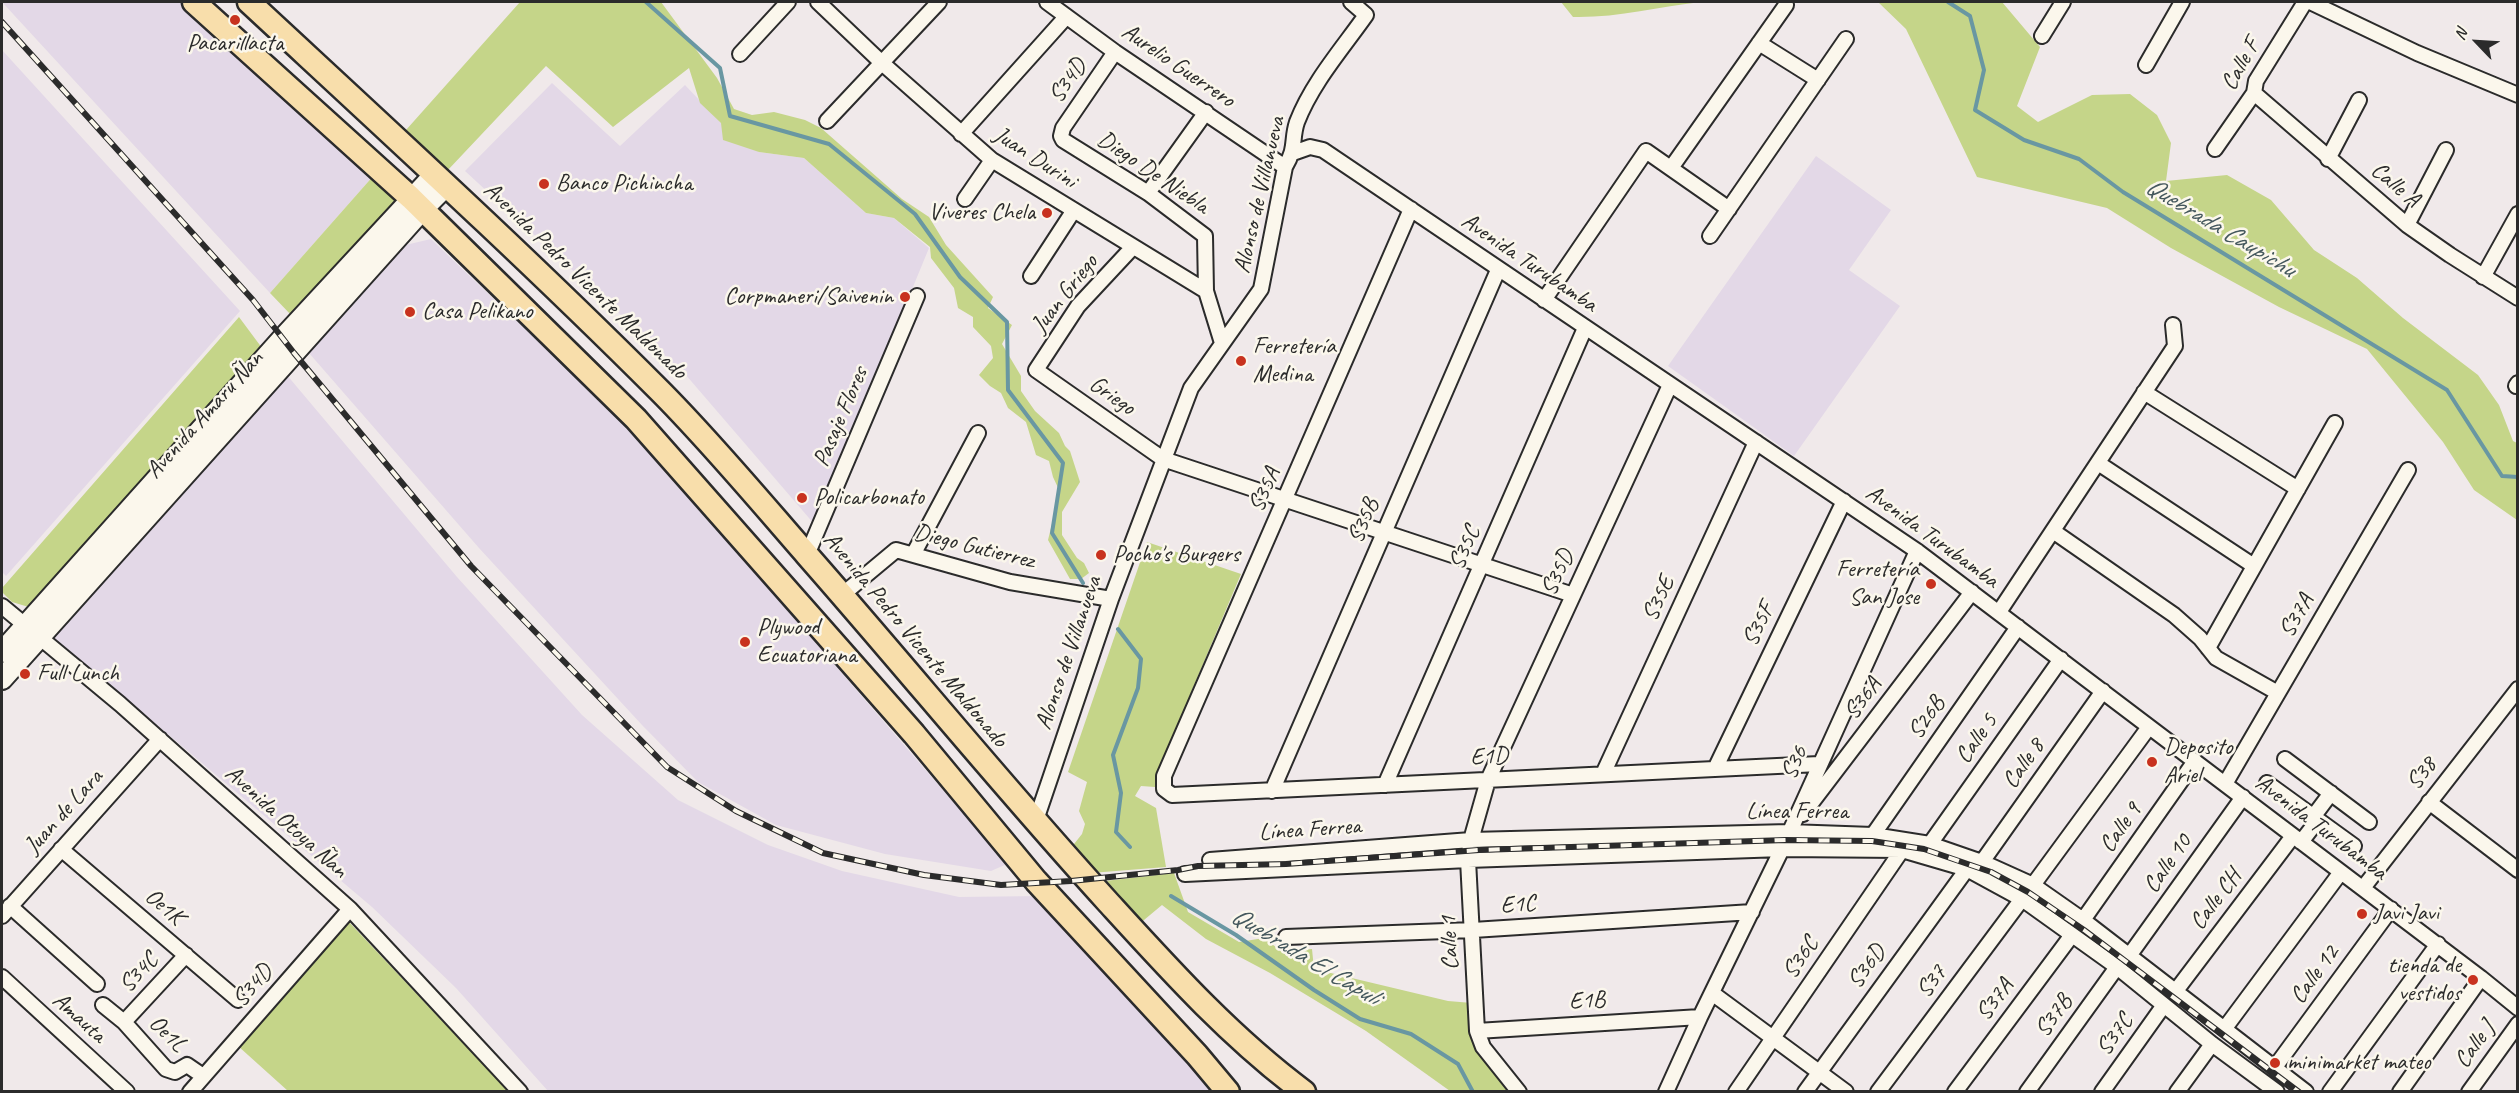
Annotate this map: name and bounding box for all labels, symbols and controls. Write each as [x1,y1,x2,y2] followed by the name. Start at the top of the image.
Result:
[2447,12,2507,72] north arrow
[228,13,242,27] marker: Pacarillacta
[1116,18,1240,114] street label: Aurelio Guerrero
[2450,26,2472,43] text: N
[187,30,283,58] place label: Pacarillacta
[2215,34,2267,96] street label: Calle F
[1043,53,1093,109] street label: S34D
[1228,114,1292,276] street label: Alonso de Villanueva
[988,121,1082,195] street label: Juan Durini
[1092,125,1214,221] street label: Diego De Niebla
[2364,156,2426,214] street label: Calle A
[556,170,692,198] place label: Banco Pichincha
[2140,171,2300,285] water label: Quebrada Caupichu
[477,176,693,386] street label: Avenida Pedro Vicente Maldonado
[537,177,551,191] marker: Banco Pichincha
[928,199,1035,227] place label: Viveres Chela
[1040,206,1054,220] marker: Viveres Chela
[1456,207,1602,319] street label: Avenida Turubamba
[1025,249,1105,339] street label: Juan Griego
[725,283,893,311] place label: Corpmaneri/Saivenin
[898,290,912,304] marker: Corpmaneri/Saivenin
[422,298,533,326] place label: Casa Pelikano
[403,305,417,319] marker: Casa Pelikano
[1253,333,1336,389] place label: Ferretería Medina
[140,345,270,485] street label: Avenida Amaru Ñan
[1234,354,1248,368] marker: Ferretería Medina
[807,363,875,471] street label: Pasaje Flores
[1083,370,1141,422] street label: Griego
[1243,463,1287,517] street label: S35A
[1860,479,2004,595] street label: Avenida Turubamba
[814,484,924,512] place label: Policarbonato
[795,491,809,505] marker: Policarbonato
[1342,494,1386,548] street label: S35B
[911,518,1037,576] street label: Diego Gutierrez
[1443,522,1487,574] street label: S35C
[817,527,1013,753] street label: Avenida Pedro Vicente Maldonado
[1113,541,1240,569] place label: Pocho's Burgers
[1535,546,1581,600] street label: S35D
[1094,548,1108,562] marker: Pocho's Burgers
[1836,556,1919,612] place label: Ferretería San Jose
[1636,572,1682,626] street label: S35E
[1029,573,1109,733] street label: Alonso de Villanueva
[1924,577,1938,591] marker: Ferretería San Jose
[2273,589,2321,643] street label: S37A
[1736,599,1782,651] street label: S35F
[757,614,857,670] place label: Plywood Ecuatoriana
[738,635,752,649] marker: Plywood Ecuatoriana
[37,660,119,688] place label: Full Lunch
[18,667,32,681] marker: Full Lunch
[1838,672,1888,726] street label: S36A
[1902,691,1952,745] street label: S26B
[1950,708,2004,770] street label: Calle 5
[1997,733,2051,795] street label: Calle 8
[2164,734,2233,790] place label: Deposito Ariel
[1470,742,1508,772] street label: E1D
[1775,742,1815,784] street label: S36
[2400,752,2444,796] street label: S38
[2145,755,2159,769] marker: Deposito Ariel
[219,759,353,885] street label: Avenida Otoya Ñan
[19,764,109,860] street label: Juan de Lara
[2249,769,2393,887] street label: Avenida Turubamba
[2094,797,2148,859] street label: Calle 9
[1746,798,1848,826] street label: Línea Ferrea
[1258,812,1362,848] street label: Línea Ferrea
[2138,829,2198,899] street label: Calle 10
[2184,864,2248,936] street label: Calle CH
[138,882,190,932] street label: Oe1K
[1500,889,1536,921] street label: E1C
[2374,900,2439,928] place label: Javi Javi
[1225,901,1385,1013] water label: Quebrada El Capuli
[2355,907,2369,921] marker: Javi Javi
[1434,915,1466,971] street label: Calle 1
[1777,931,1825,985] street label: S36C
[1841,939,1893,995] street label: S36D
[2284,940,2346,1010] street label: Calle 12
[113,947,165,999] street label: S34C
[2388,952,2461,1008] place label: tienda de vestidos
[227,959,279,1013] street label: S34D
[1910,960,1954,1004] street label: S37
[1970,973,2020,1027] street label: S37A
[2466,973,2480,987] marker: tienda de vestidos
[1568,985,1606,1017] street label: E1B
[46,986,112,1050] street label: Amauta
[2029,989,2079,1043] street label: S37B
[2090,1008,2140,1062] street label: S37C
[142,1009,192,1059] street label: Oe1L
[2448,1016,2502,1074] street label: Calle J
[2287,1049,2431,1077] place label: minimarket mateo
[2268,1056,2282,1070] marker: minimarket mateo

